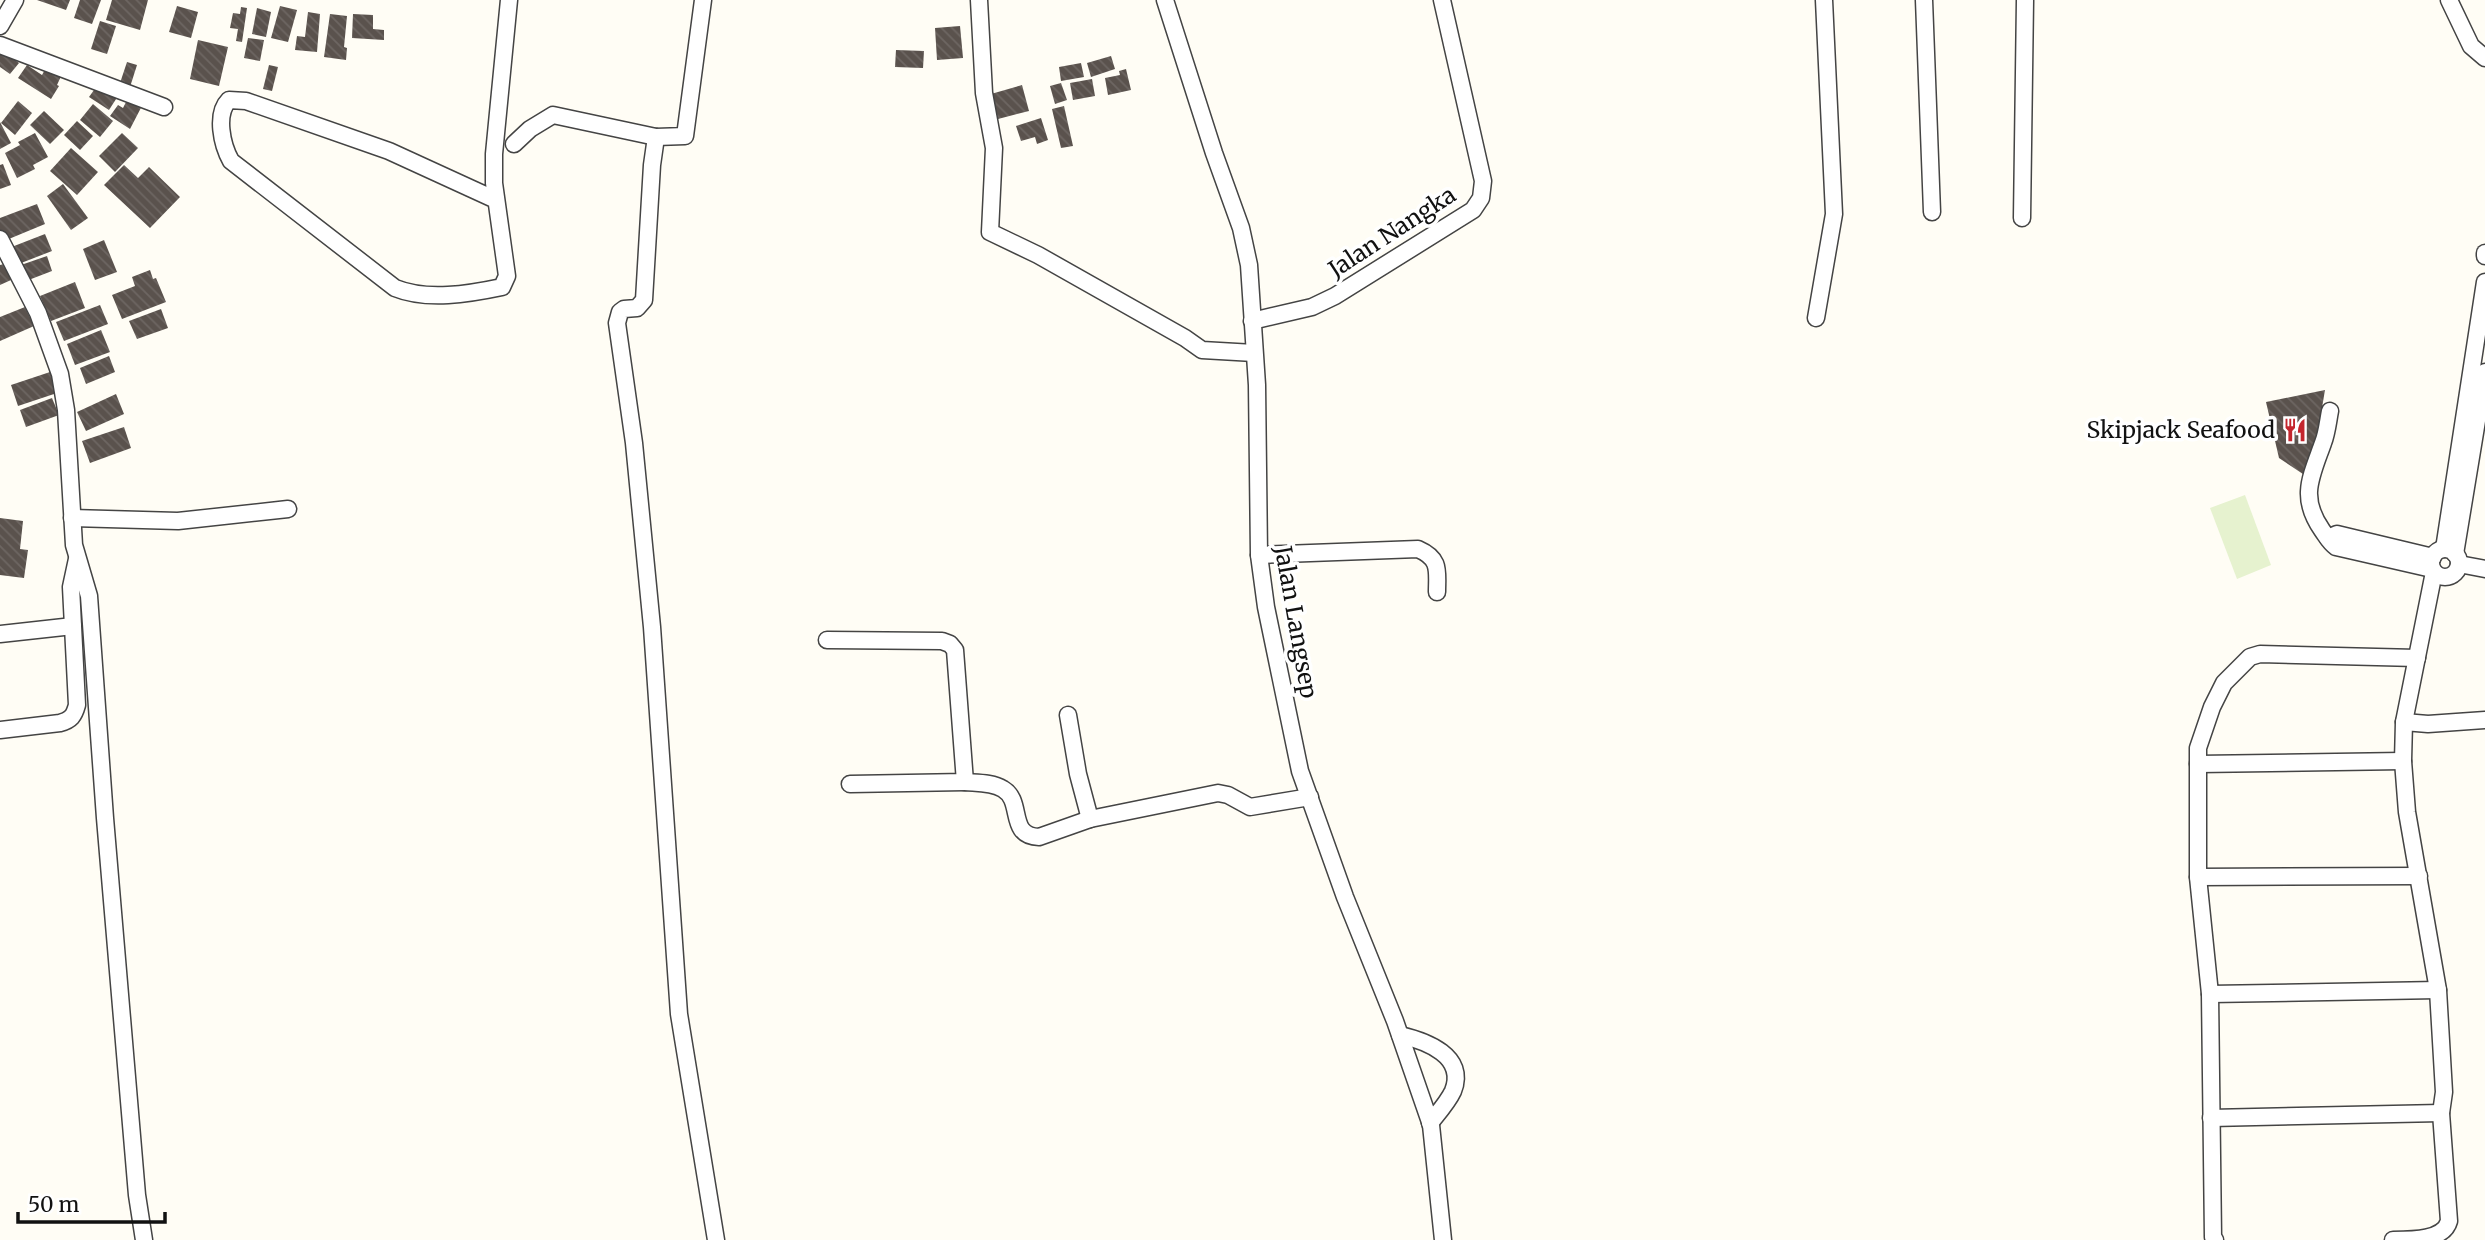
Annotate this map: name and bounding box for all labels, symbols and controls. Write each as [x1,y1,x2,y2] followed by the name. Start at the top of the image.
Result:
[1322,180,1461,284] street label: Jalan Nangka
[2086,415,2275,444] place label: Skipjack Seafood
[2281,416,2309,444] restaurant icon: Skipjack Seafood
[1269,543,1324,700] street label: Jalan Langsep
[18,1180,164,1224] scale bar
[28,1191,79,1218] text: 50 m

